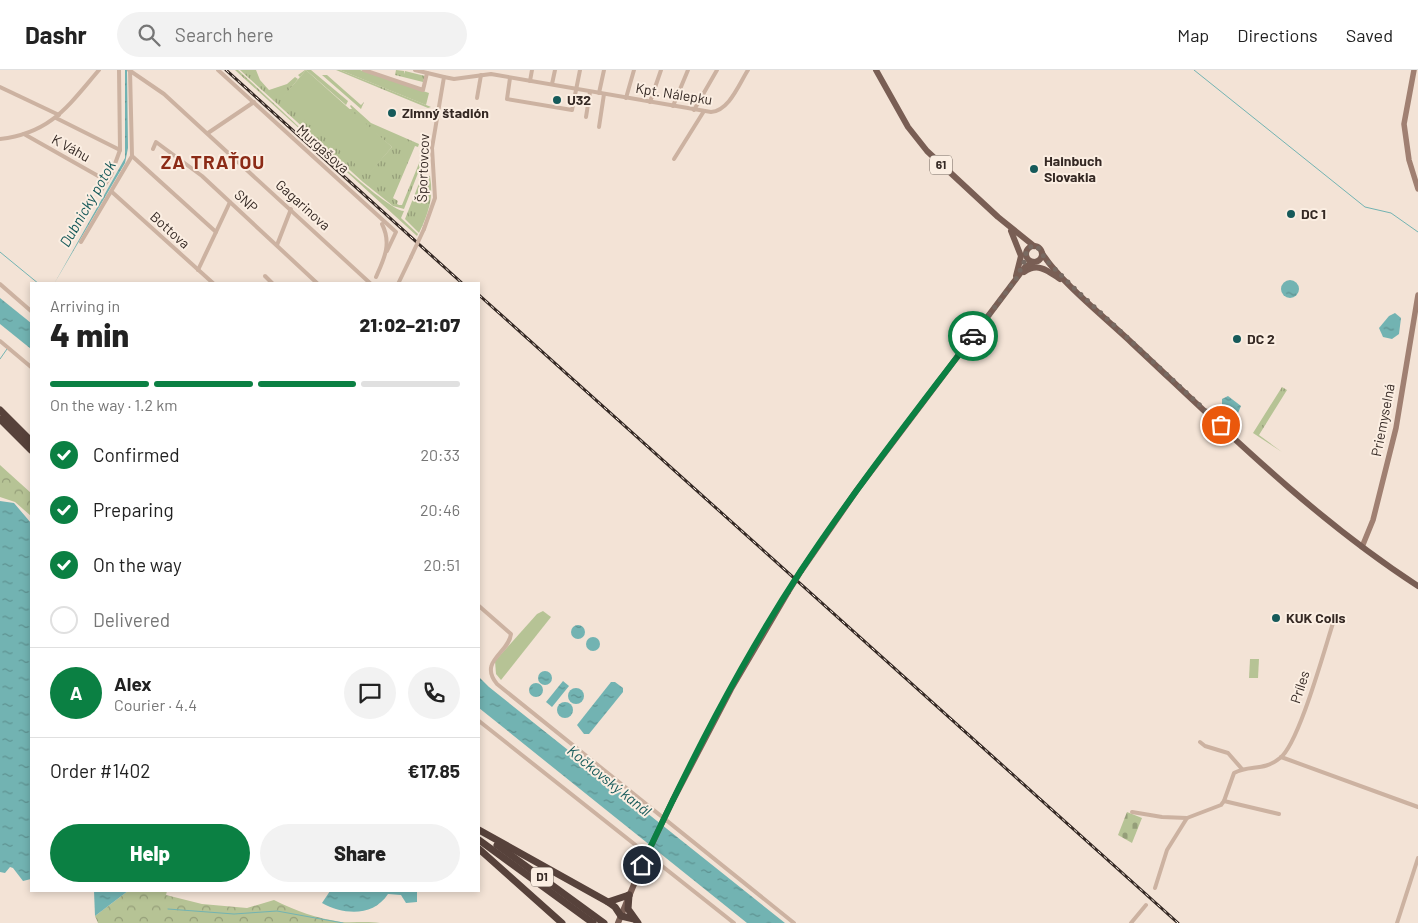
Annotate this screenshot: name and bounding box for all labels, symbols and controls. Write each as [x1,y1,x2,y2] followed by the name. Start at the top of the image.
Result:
[117,12,467,57] search box
[25,20,87,49] text: Dashr
[135,21,163,49] icon: search
[175,23,274,46] text: Search here
[1177,24,1209,46] text: Map
[1237,24,1318,46] text: Directions
[1346,24,1393,46] text: Saved
[634,79,714,108] street label: Kpt. Nálepku
[567,91,591,108] place label: U32
[551,94,563,106] marker: U32
[402,104,489,121] place label: Zimný štadión
[386,107,398,119] marker: Zimný štadión
[294,121,353,177] street label: Murgašova
[49,130,93,165] street label: K Váhu
[413,133,432,203] street label: Športovcov
[161,150,265,173] district label: ZA TRAŤOU
[1044,152,1102,185] place label: Hainbuch Slovakia
[930,156,952,174] road number: 61
[55,157,119,250] water label: Dubnický potok
[1028,163,1040,175] marker: Hainbuch Slovakia
[273,176,334,233] street label: Gagarinova
[231,186,262,216] street label: SNP
[1301,205,1326,222] place label: DC 1
[147,207,194,252] street label: Bottova
[1285,208,1297,220] marker: DC 1
[50,296,120,315] text: Arriving in
[948,311,998,361] courier
[360,313,460,336] text: 21:02–21:07
[50,315,129,353] text: 4 min
[959,322,987,350] icon: car
[1247,330,1275,347] place label: DC 2
[1231,333,1243,345] marker: DC 2
[1367,382,1398,458] street label: Priemyselná
[50,395,178,414] text: On the way · 1.2 km
[1200,404,1242,446] pin
[1207,411,1235,439] icon: bag
[50,441,78,469] icon: check
[93,443,180,466] text: Confirmed
[420,445,460,464] text: 20:33
[50,496,78,524] icon: check
[93,498,174,521] text: Preparing
[420,500,460,519] text: 20:46
[50,551,78,579] icon: check
[93,553,182,576] text: On the way
[424,555,460,574] text: 20:51
[93,608,170,631] text: Delivered
[1286,609,1345,626] place label: KUK Coils
[1270,612,1282,624] marker: KUK Coils
[344,667,396,719] button: chat
[408,667,460,719] button: phone
[1286,668,1313,705] street label: Príles
[114,672,152,695] text: Alex
[70,681,82,704] text: A
[114,695,197,714] text: Courier · 4.4
[564,741,656,820] water label: Kočkovský kanál
[50,759,150,782] text: Order #1402
[407,759,460,782] text: €17.85
[50,824,250,882] button: Help
[260,824,460,882] button: Share
[621,844,663,886] pin
[628,851,656,879] icon: home
[531,868,553,886] road number: D1

